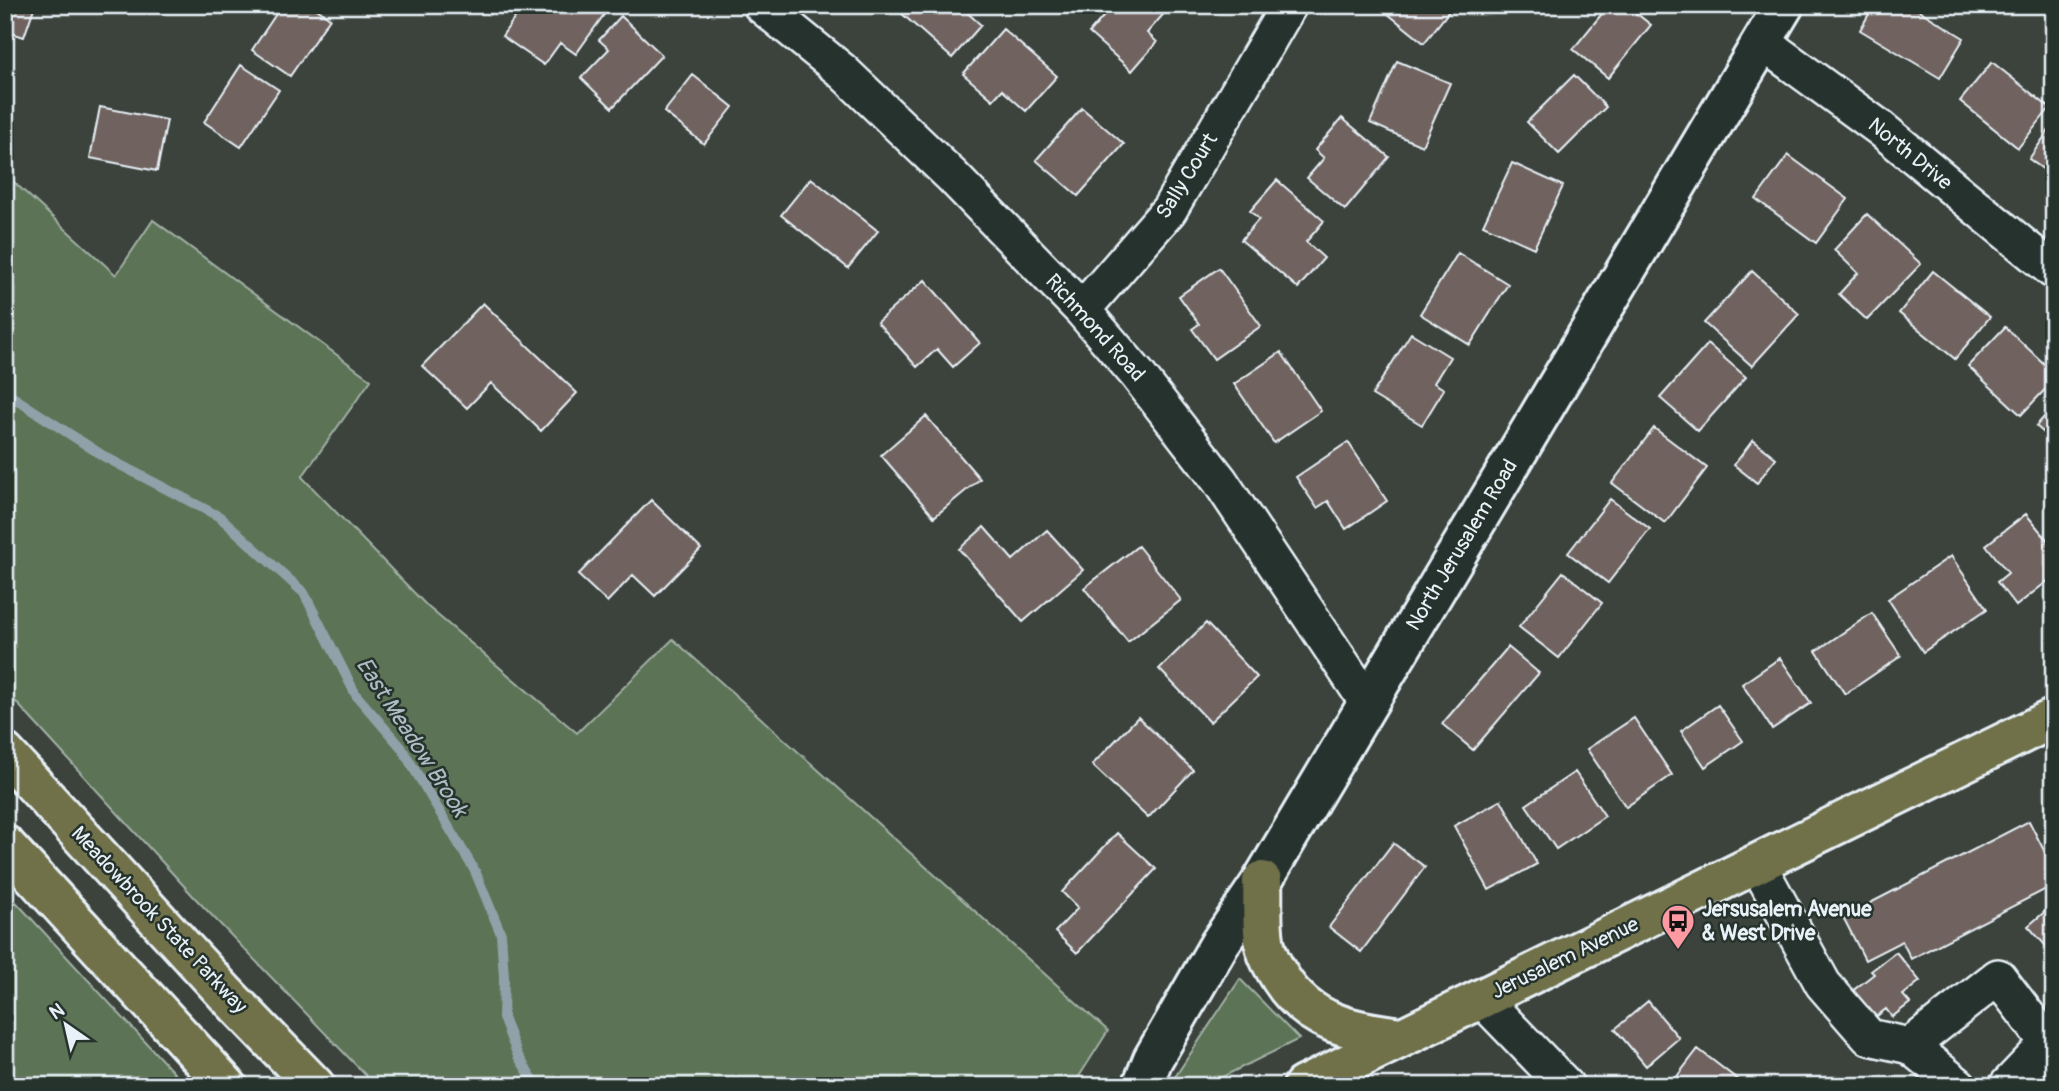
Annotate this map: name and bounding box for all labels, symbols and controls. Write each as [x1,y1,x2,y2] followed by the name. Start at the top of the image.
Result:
[1862,112,1958,197] street label: North Drive
[1150,128,1224,224] street label: Sally Court
[1039,268,1151,388] street label: Richmond Road
[1400,454,1524,636] street label: North Jerusalem Road
[350,652,476,824] water label: East Meadow Brook
[65,821,253,1019] street label: Meadowbrook State Parkway
[1702,896,1872,947] place label: Jersusalem Avenue & West Drive
[1659,902,1697,951] bus stop icon: Jersusalem Avenue & West Drive
[1487,910,1644,1005] street label: Jerusalem Avenue
[32,990,102,1060] north arrow
[45,998,69,1025] text: N

